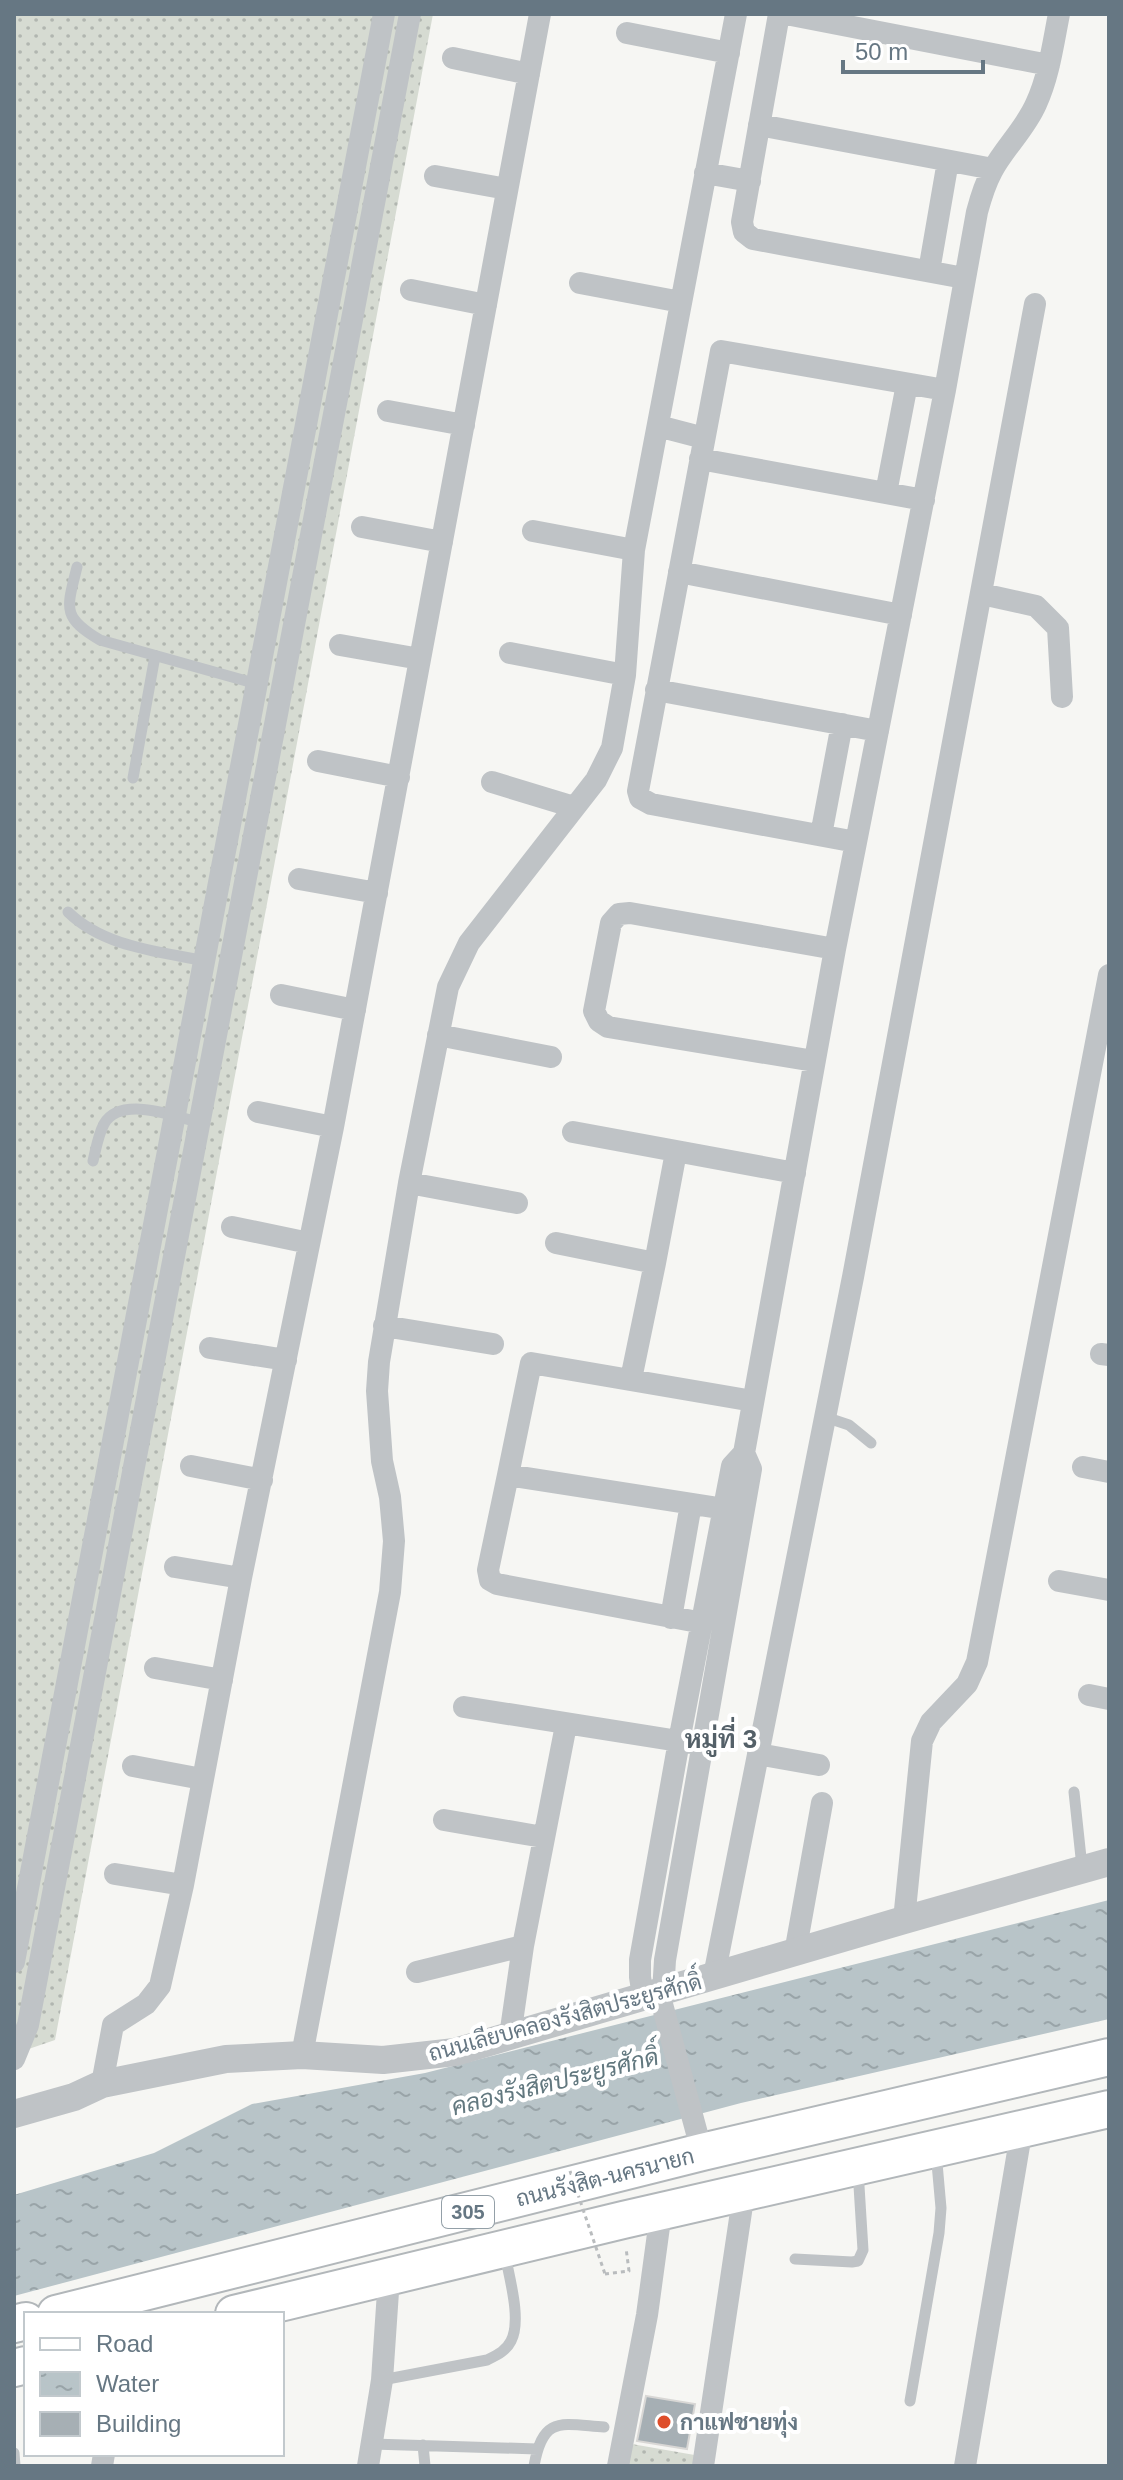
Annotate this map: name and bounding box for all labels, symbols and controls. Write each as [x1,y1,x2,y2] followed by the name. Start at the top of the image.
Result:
[843,24,983,74] scale bar
[855,38,908,65] text: 50 m
[685,1716,757,1757] district label: หมู่ที่ 3
[424,1962,705,2069] street label: ถนนเลียบคลองรังสิตประยูรศักดิ์
[447,2034,667,2124] water label: คลองรังสิตประยูรศักดิ์
[513,2142,697,2212] street label: ถนนรังสิต-นครนายก
[442,2196,494,2228] road number: 305
[24,2312,284,2456] legend
[96,2330,153,2357] text: Road
[96,2370,159,2397] text: Water
[96,2410,181,2437] text: Building
[680,2410,798,2438] place label: กาแฟชายทุ่ง
[655,2413,673,2431] marker: กาแฟชายทุ่ง

